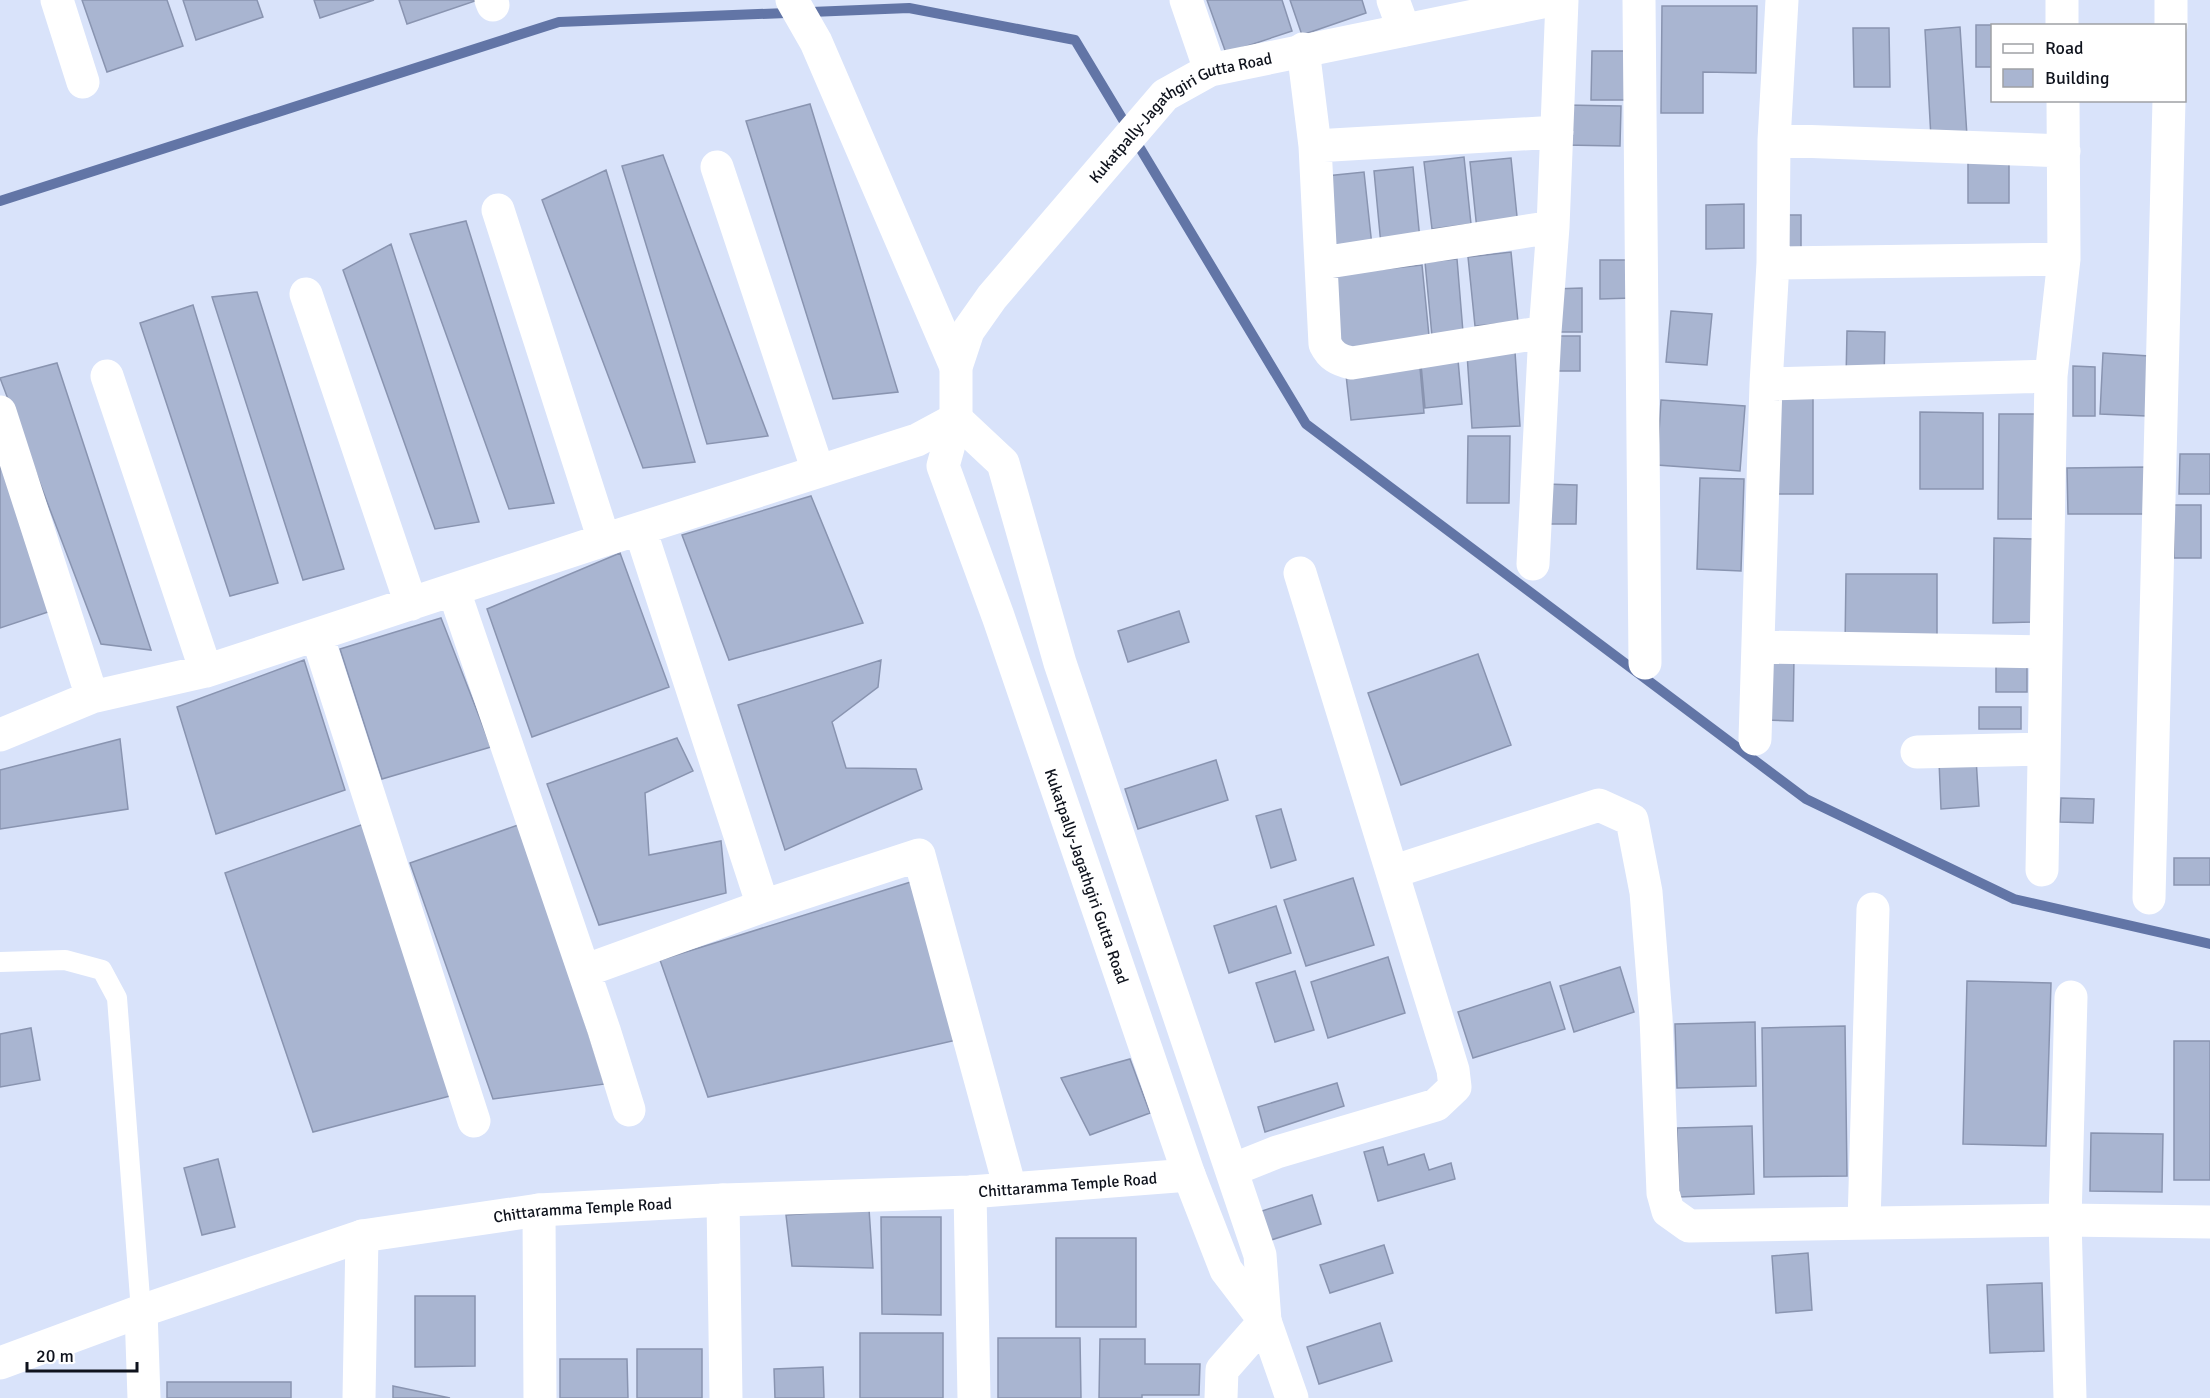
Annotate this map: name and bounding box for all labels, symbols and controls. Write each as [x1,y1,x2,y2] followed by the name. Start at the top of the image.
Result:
[1991,24,2186,102] legend
[2045,37,2084,59] text: Road
[1085,49,1274,187] street label: Kukatpally-Jagathgiri Gutta Road
[2045,67,2109,89] text: Building
[1040,766,1132,987] street label: Kukatpally-Jagathgiri Gutta Road
[978,1169,1158,1202] street label: Chittaramma Temple Road
[492,1194,672,1228] street label: Chittaramma Temple Road
[27,1335,136,1373] scale bar
[36,1345,74,1367] text: 20 m

